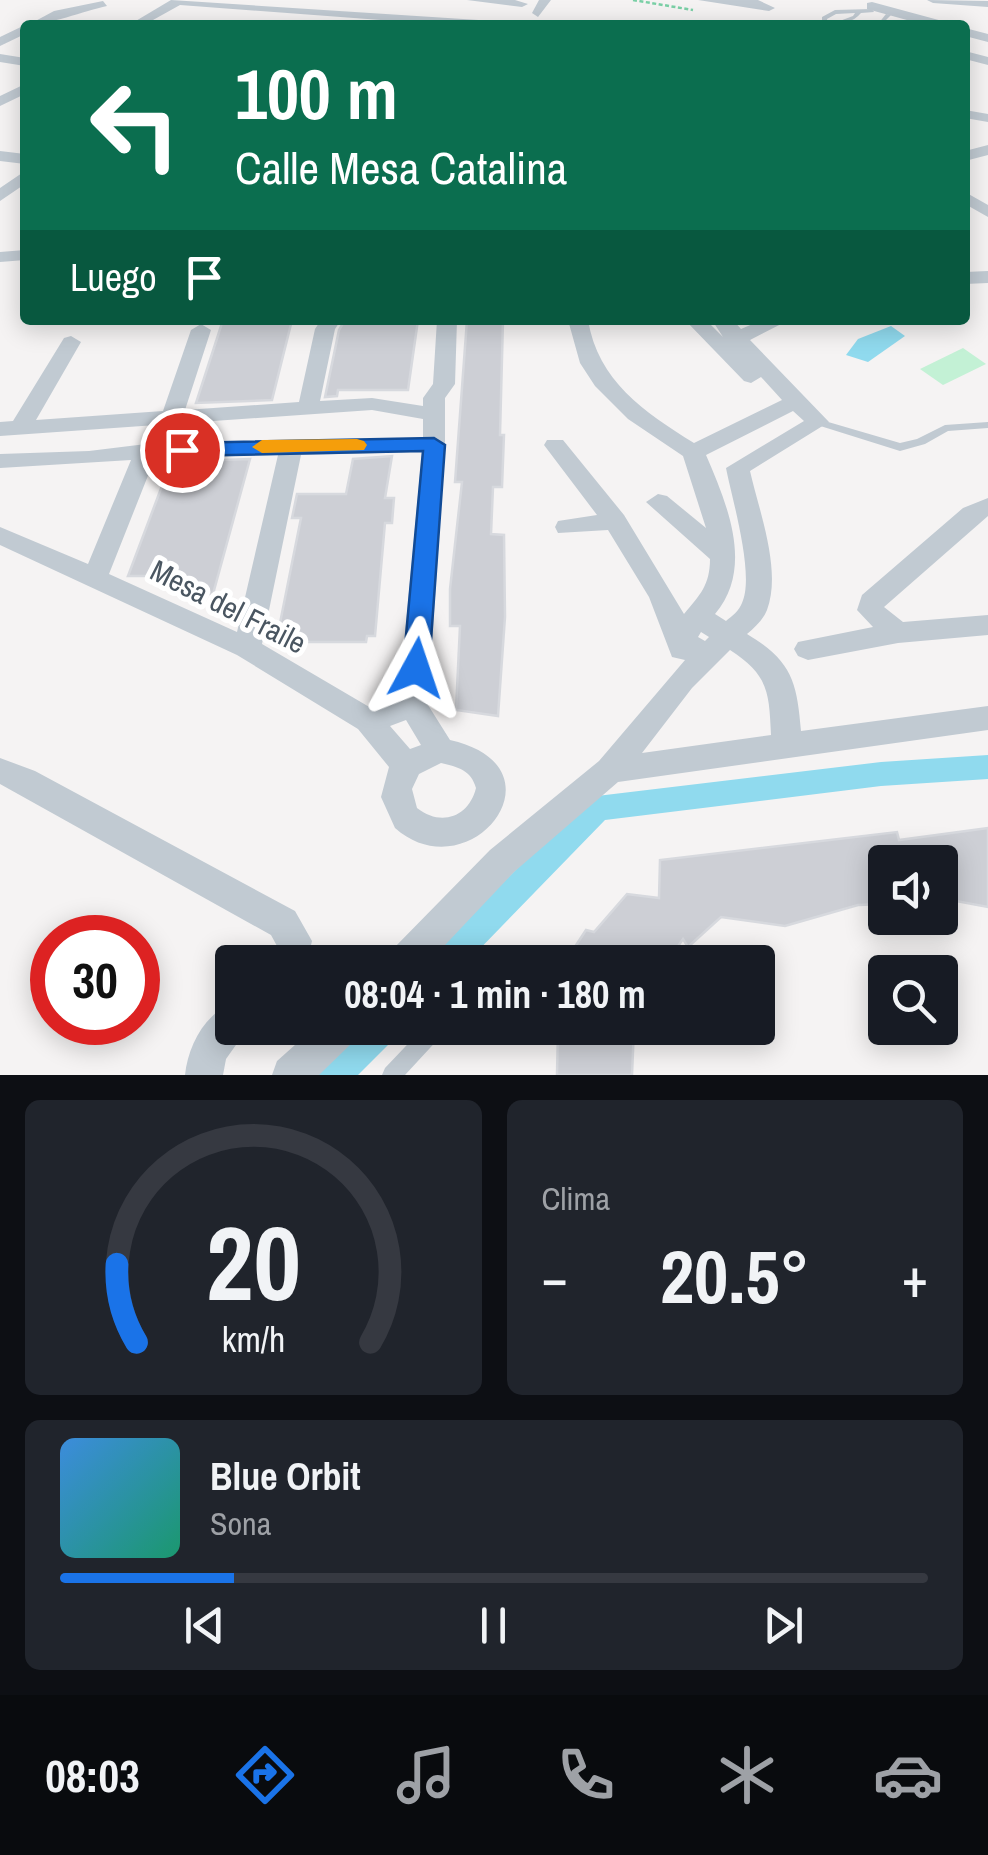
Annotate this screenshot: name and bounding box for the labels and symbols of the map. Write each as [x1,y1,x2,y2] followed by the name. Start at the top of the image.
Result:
[140,408,225,493] pin
[144,550,313,662] street label: Mesa del Fraile
[364,616,468,720] position arrow
[30,915,160,1045] speed limit sign: 30

